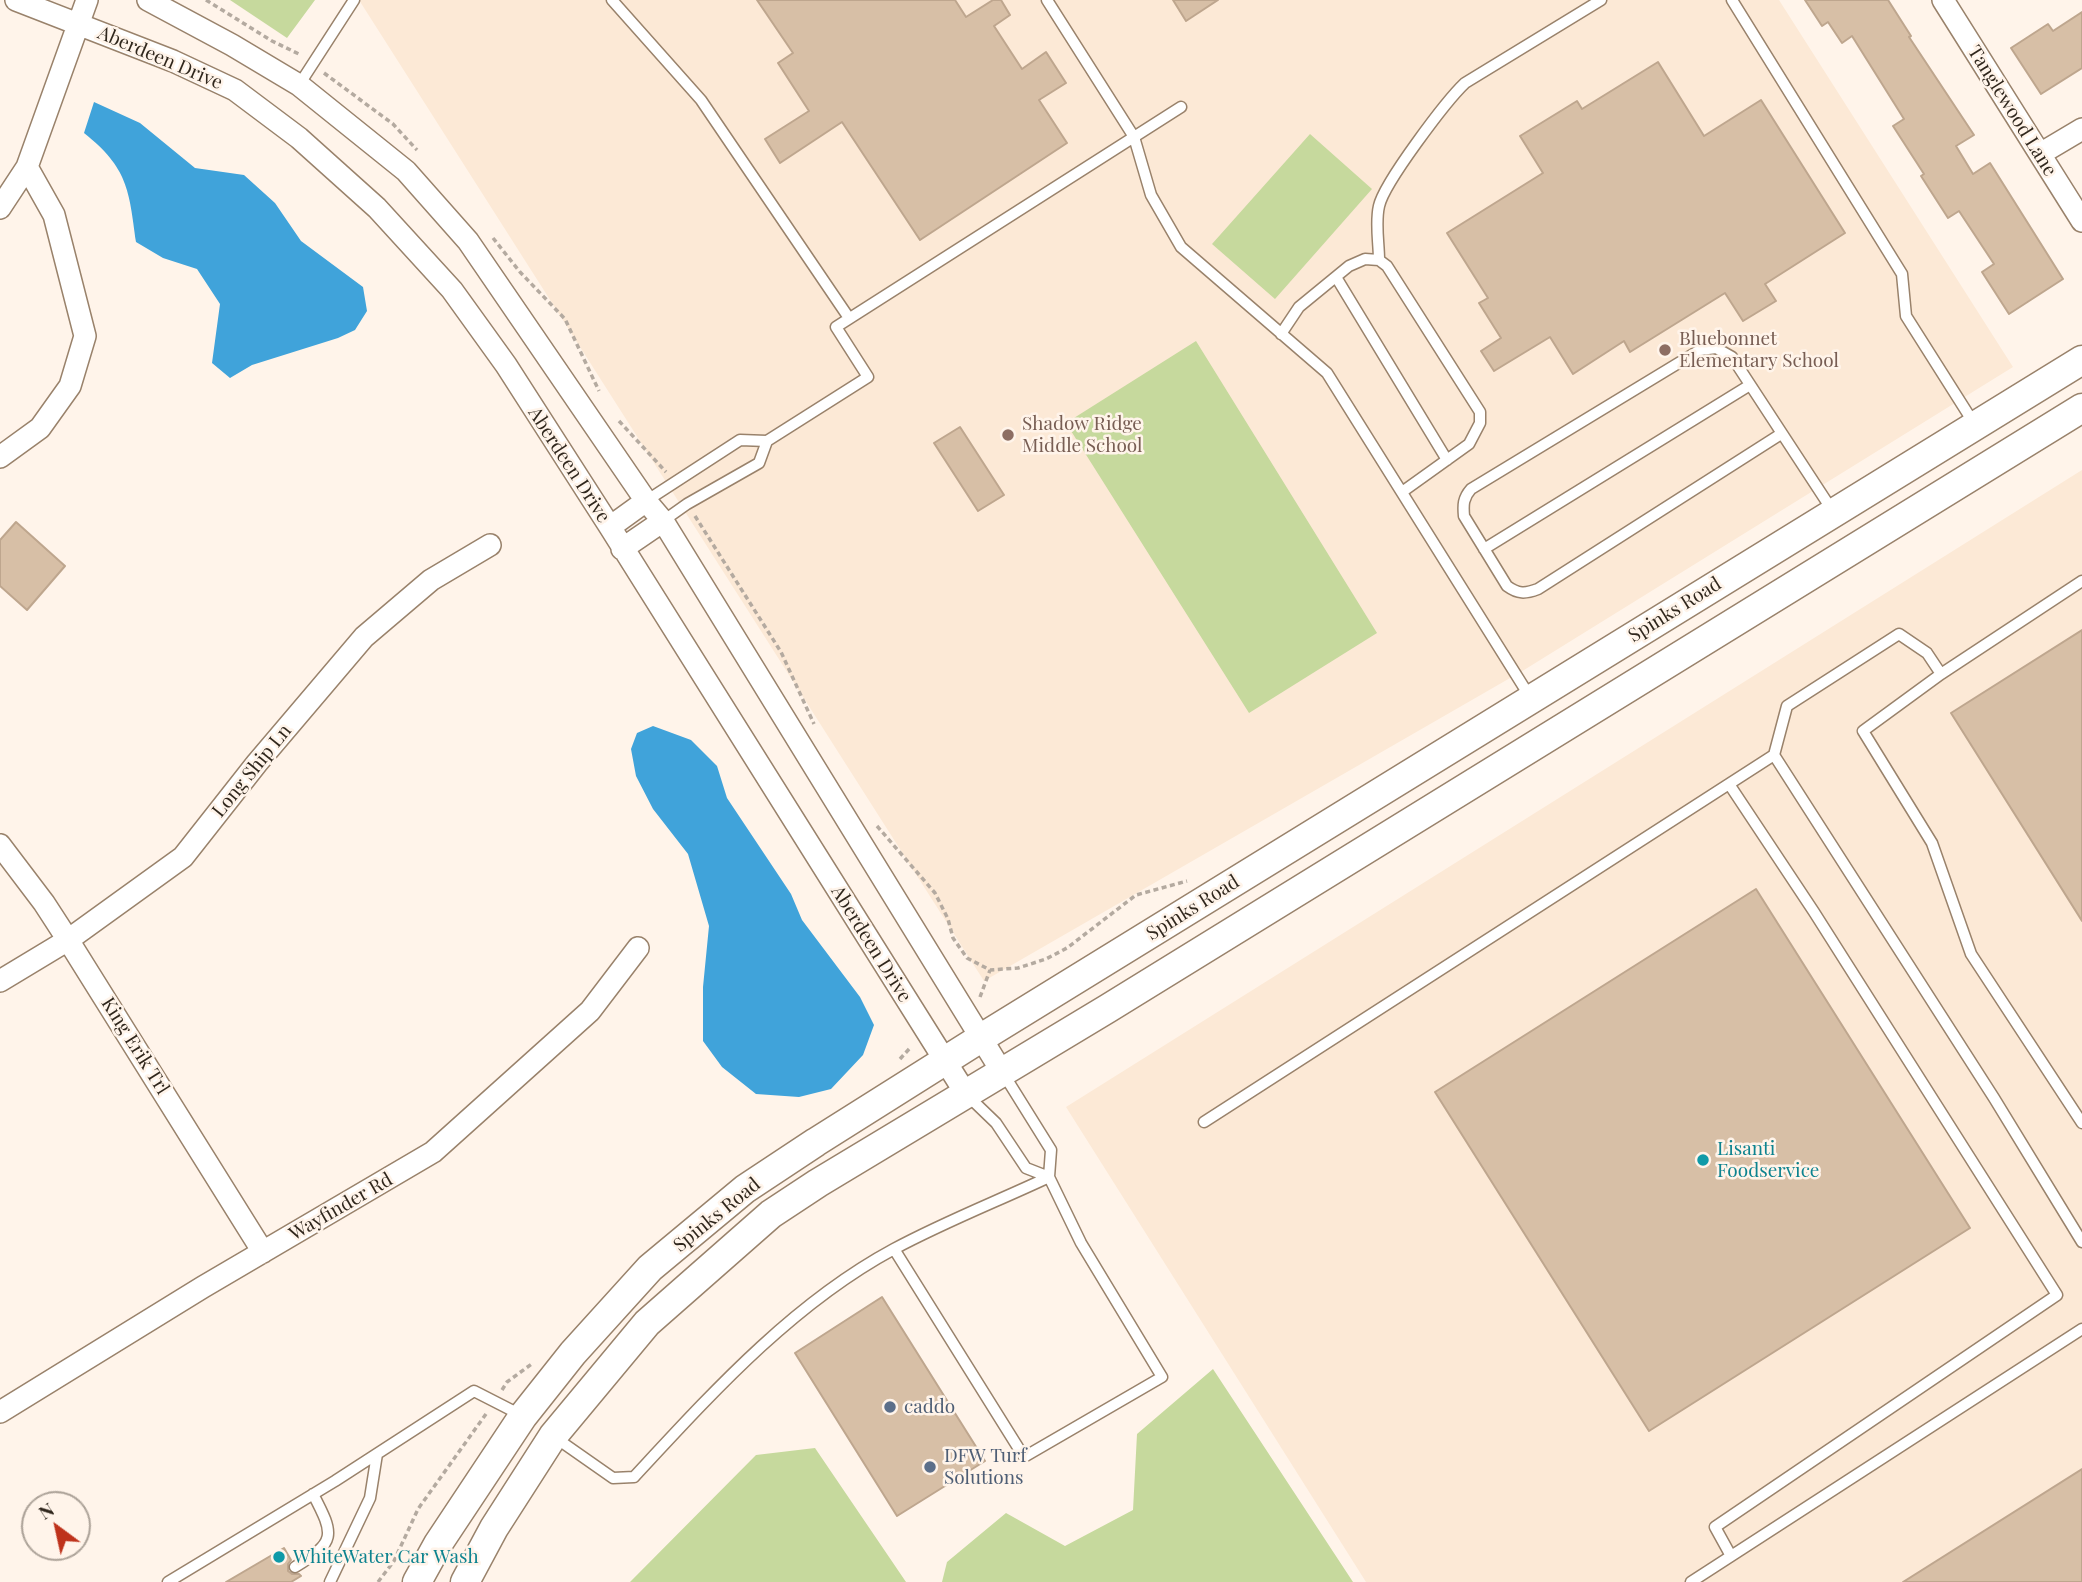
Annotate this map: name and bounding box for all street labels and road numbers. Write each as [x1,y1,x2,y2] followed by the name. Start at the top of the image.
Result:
[94,21,226,95] street label: Aberdeen Drive
[1963,42,2061,180] street label: Tanglewood Lane
[523,403,615,527] street label: Aberdeen Drive
[1624,572,1726,648] street label: Spinks Road
[208,720,296,822] street label: Long Ship Ln
[1142,870,1244,946] street label: Spinks Road
[826,881,916,1007] street label: Aberdeen Drive
[96,993,174,1099] street label: King Erik Trl
[285,1168,397,1246] street label: Wayfinder Rd
[669,1173,765,1257] street label: Spinks Road

